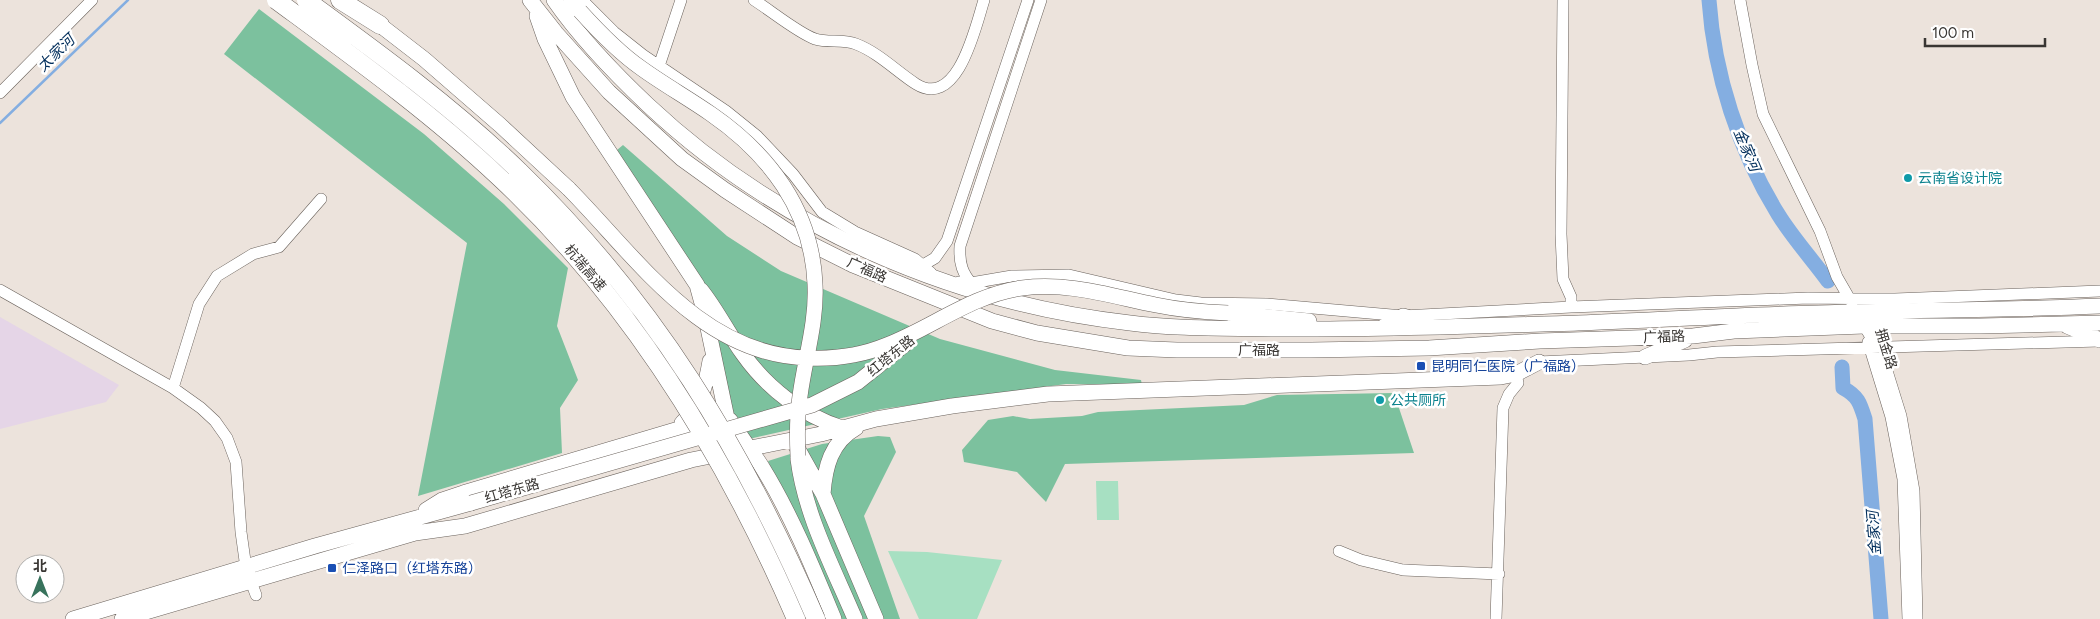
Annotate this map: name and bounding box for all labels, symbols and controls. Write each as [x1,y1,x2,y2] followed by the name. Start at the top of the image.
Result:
[1925,15,2045,47] scale bar
[1932,24,1974,42] text: 100 m
[34,29,81,75] water label: 太家河
[1730,126,1765,177] water label: 金家河
[1918,170,2002,187] place label: 云南省设计院
[1902,172,1914,184] marker: 云南省设计院
[560,241,610,295] street label: 杭瑞高速
[844,254,890,286] street label: 广福路
[1872,326,1900,372] street label: 拥金路
[1643,328,1685,346] street label: 广福路
[864,332,918,380] street label: 红塔东路
[1238,342,1280,359] street label: 广福路
[1431,358,1585,375] place label: 昆明同仁医院（广福路）
[1415,360,1427,372] marker: 昆明同仁医院（广福路）
[1390,392,1446,409] place label: 公共厕所
[1374,394,1386,406] marker: 公共厕所
[483,475,541,507] street label: 红塔东路
[1863,507,1885,556] water label: 金家河
[15,554,65,604] north arrow
[33,558,47,575] text: 北
[342,560,482,577] place label: 仁泽路口（红塔东路）
[326,562,338,574] marker: 仁泽路口（红塔东路）

